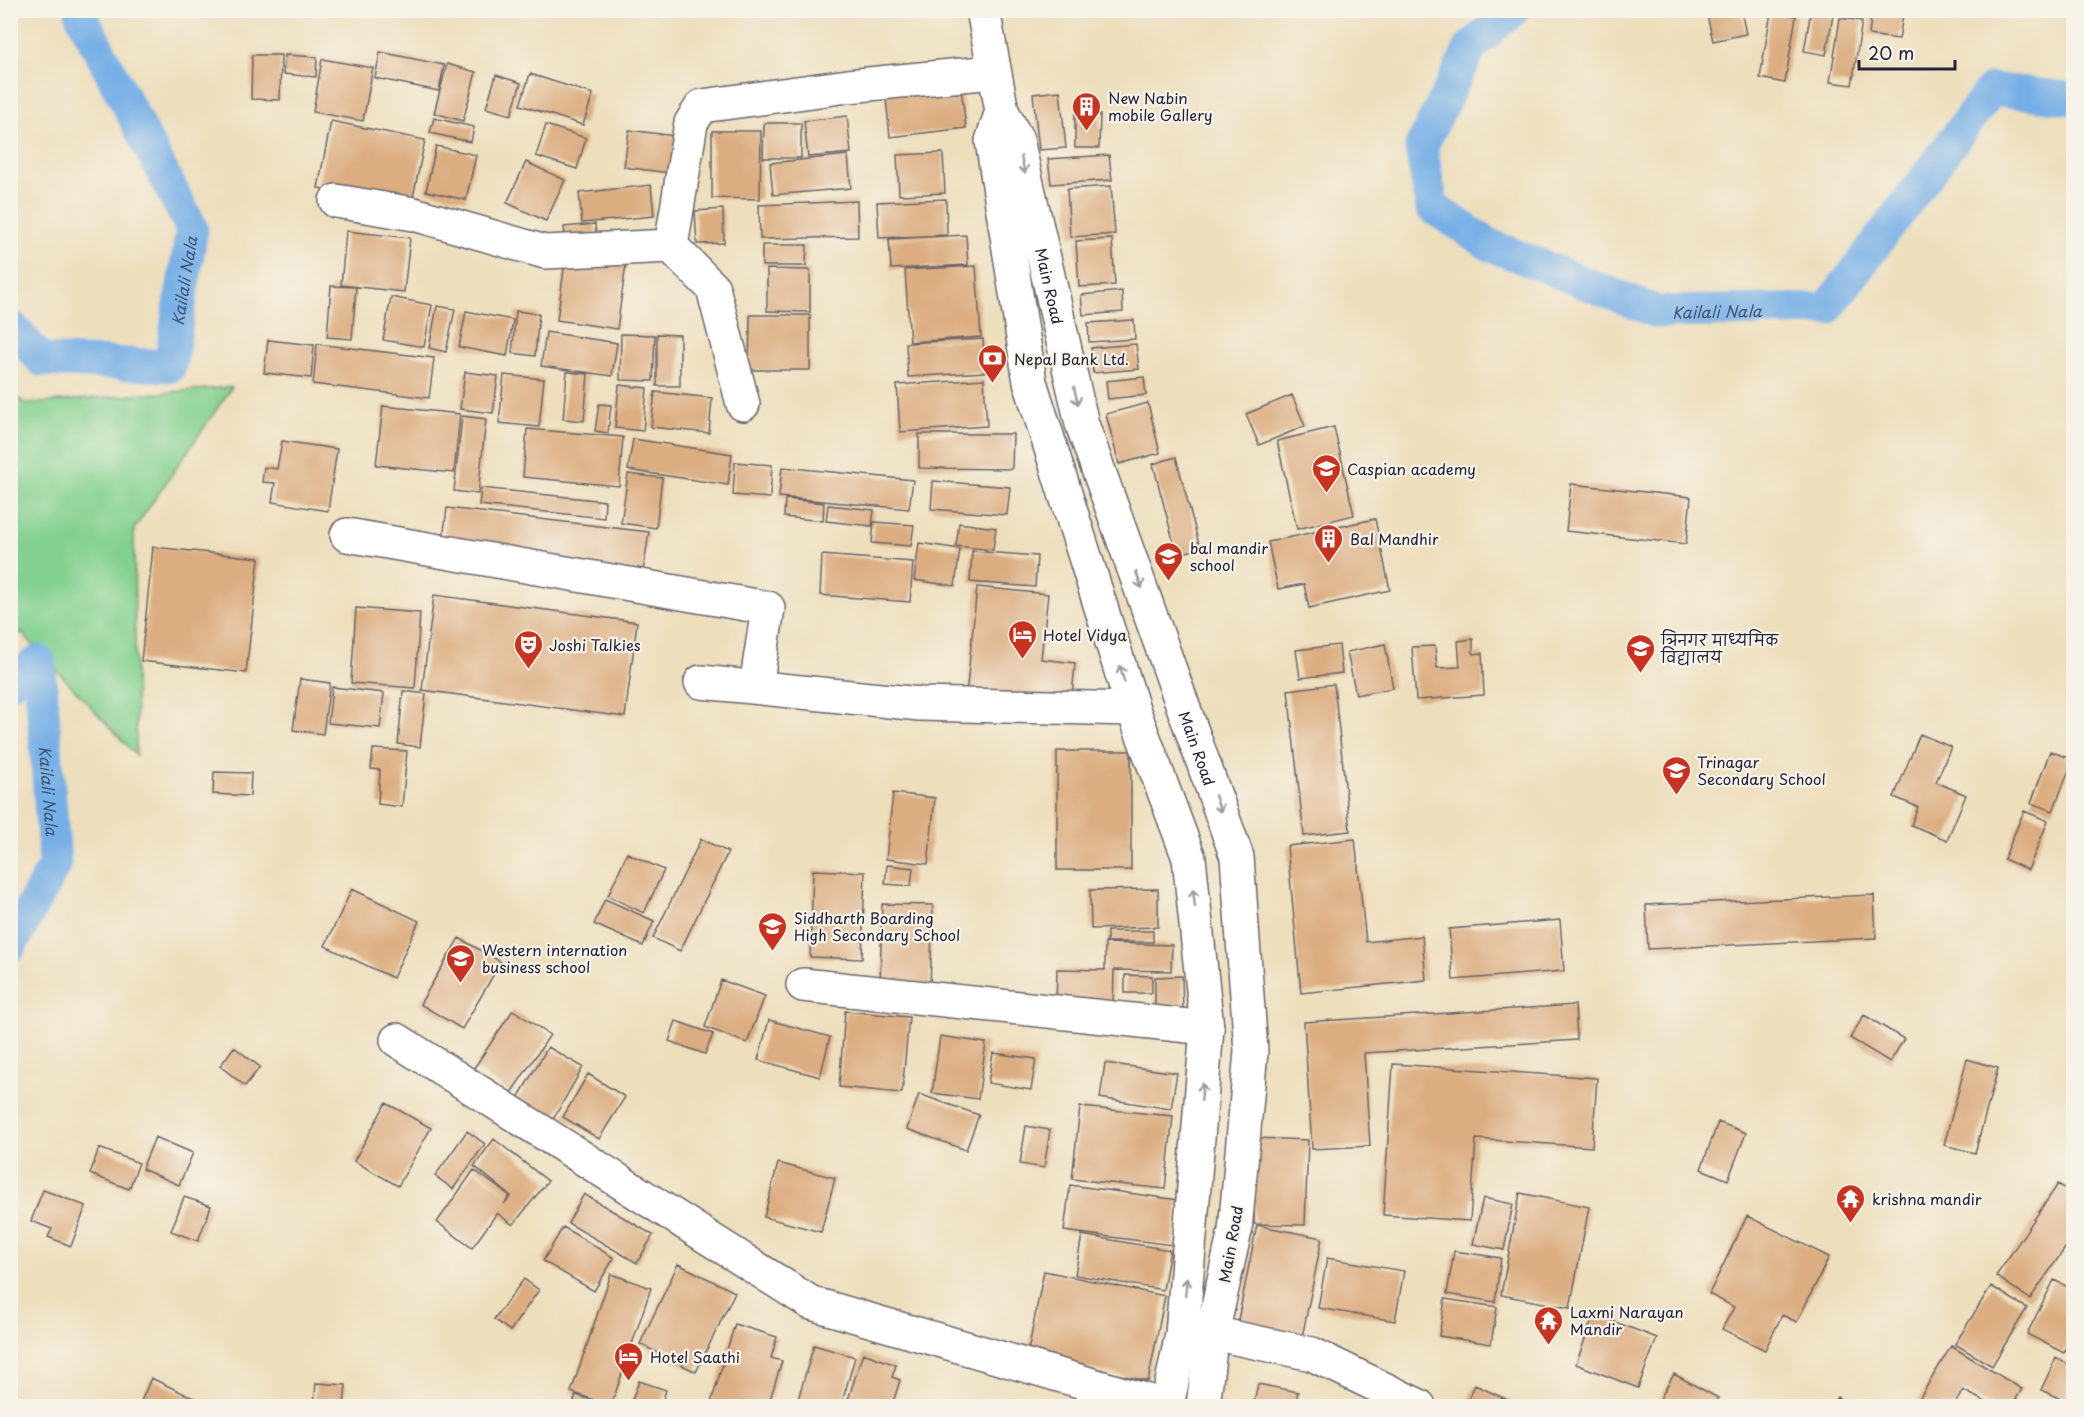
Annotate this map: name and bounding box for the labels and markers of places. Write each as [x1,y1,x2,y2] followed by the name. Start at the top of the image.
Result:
[1108,86,1213,126] place label: New Nabin mobile Gallery
[1071,90,1103,132] building icon: New Nabin mobile Gallery
[977,342,1009,384] bank icon: Nepal Bank Ltd.
[1014,347,1129,370] place label: Nepal Bank Ltd.
[1310,452,1342,494] school or university icon: Caspian academy
[1347,457,1476,480] place label: Caspian academy
[1313,522,1345,564] building icon: Bal Mandhir
[1350,527,1439,550] place label: Bal Mandhir
[1190,536,1268,576] place label: bal mandir school
[1153,540,1185,582] school or university icon: bal mandir school
[1006,618,1038,660] hotel icon: Hotel Vidya
[1043,623,1128,646] place label: Hotel Vidya
[512,628,544,670] theatre icon: Joshi Talkies
[1660,628,1780,668] place label: त्रिनगर माध्यमिक विद्यालय
[1624,632,1656,674] school or university icon: त्रिनगर माध्यमिक विद्यालय
[549,633,641,656] place label: Joshi Talkies
[1697,750,1826,790] place label: Trinagar Secondary School
[1660,754,1692,796] school or university icon: Trinagar Secondary School
[794,906,960,946] place label: Siddharth Boarding High Secondary School
[757,910,789,952] school or university icon: Siddharth Boarding High Secondary School
[482,938,627,978] place label: Western internation business school
[445,942,477,984] school or university icon: Western internation business school
[1835,1182,1867,1224] temple icon: krishna mandir
[1872,1187,1982,1210] place label: krishna mandir
[1570,1300,1684,1340] place label: Laxmi Narayan Mandir
[1533,1304,1565,1346] temple icon: Laxmi Narayan Mandir
[613,1340,645,1382] hotel icon: Hotel Saathi
[650,1345,740,1368] place label: Hotel Saathi

